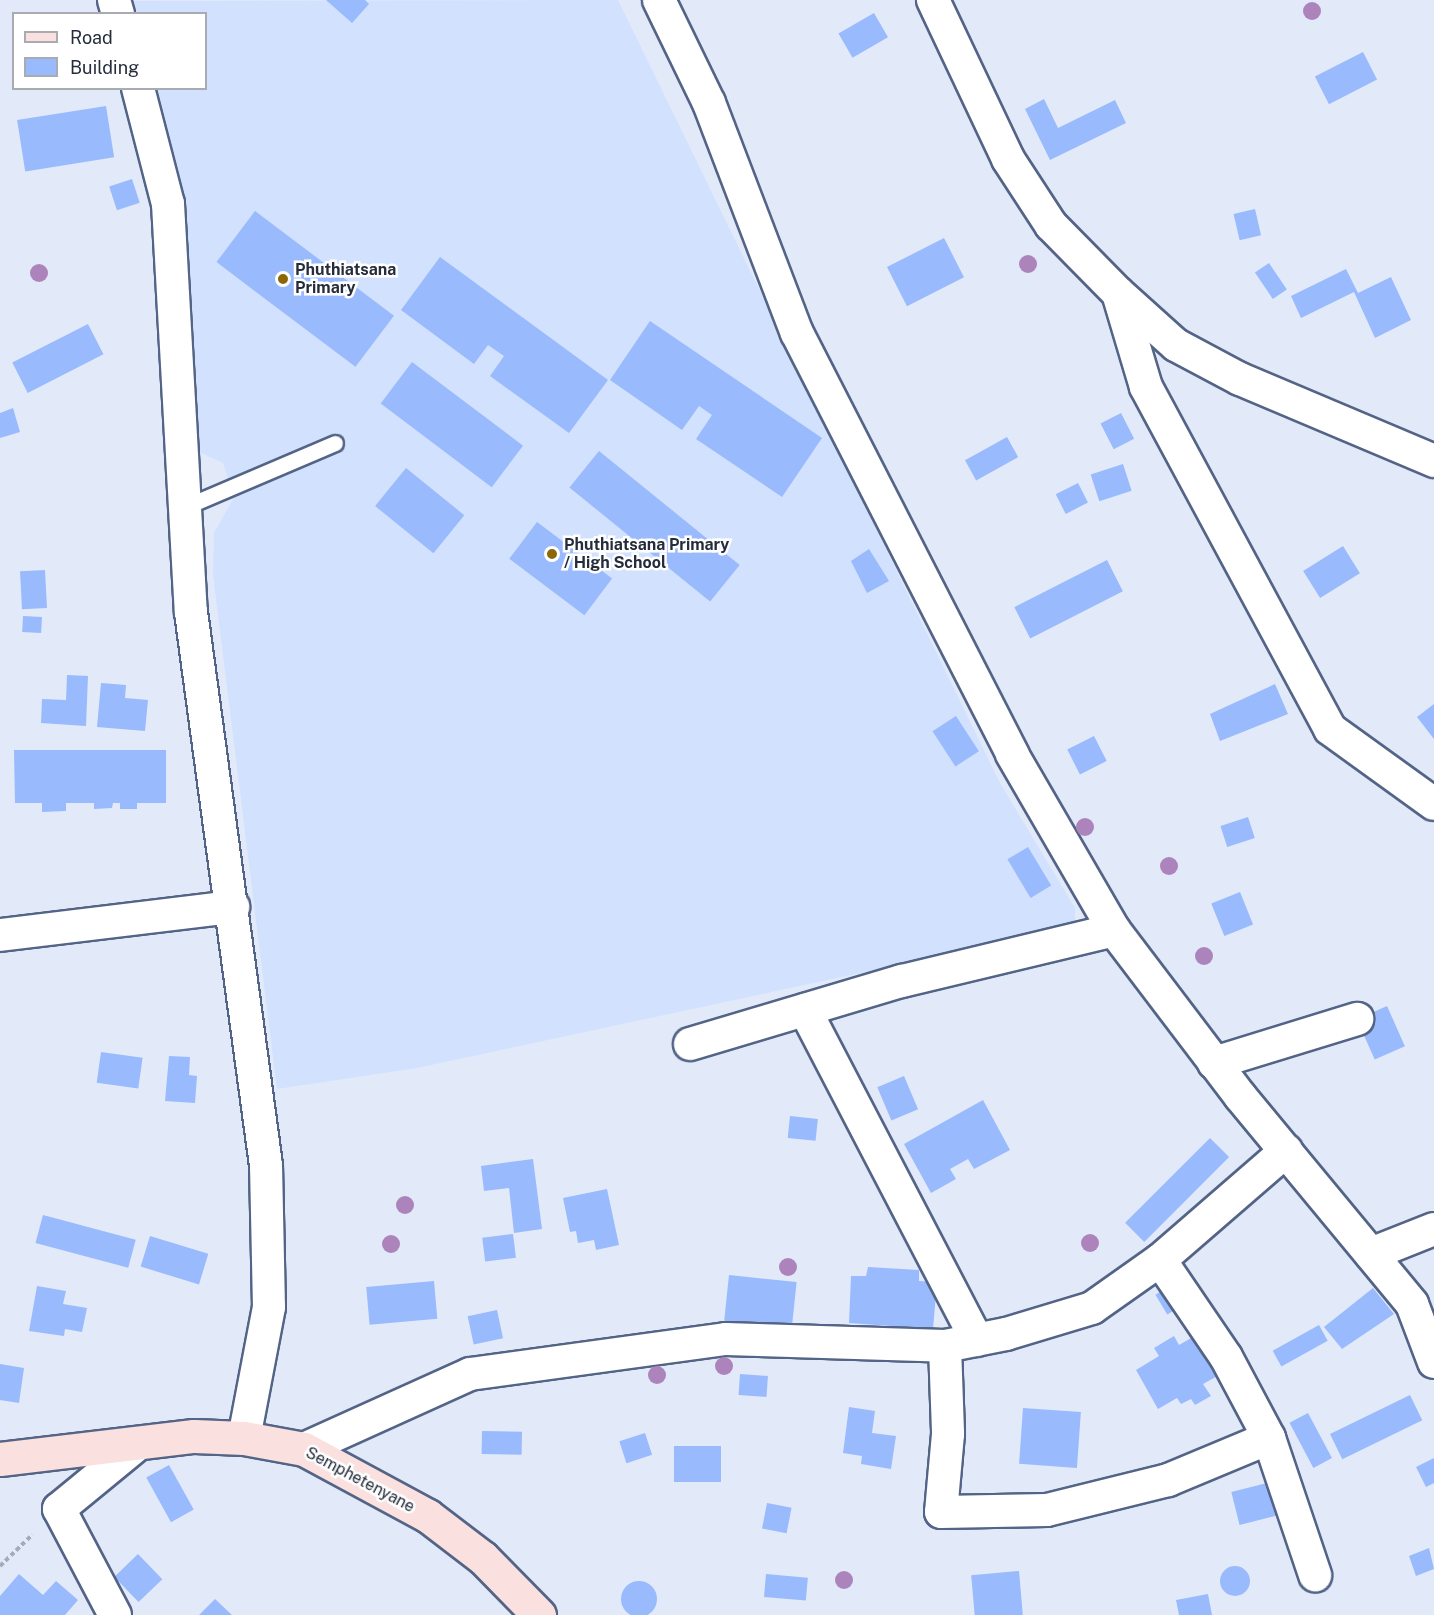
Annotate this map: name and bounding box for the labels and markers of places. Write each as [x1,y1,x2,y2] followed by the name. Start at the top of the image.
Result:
[295,260,396,298] place label: Phuthiatsana Primary
[276,272,290,286] marker: Phuthiatsana Primary
[564,535,729,573] place label: Phuthiatsana Primary / High School
[545,547,559,561] marker: Phuthiatsana Primary / High School

